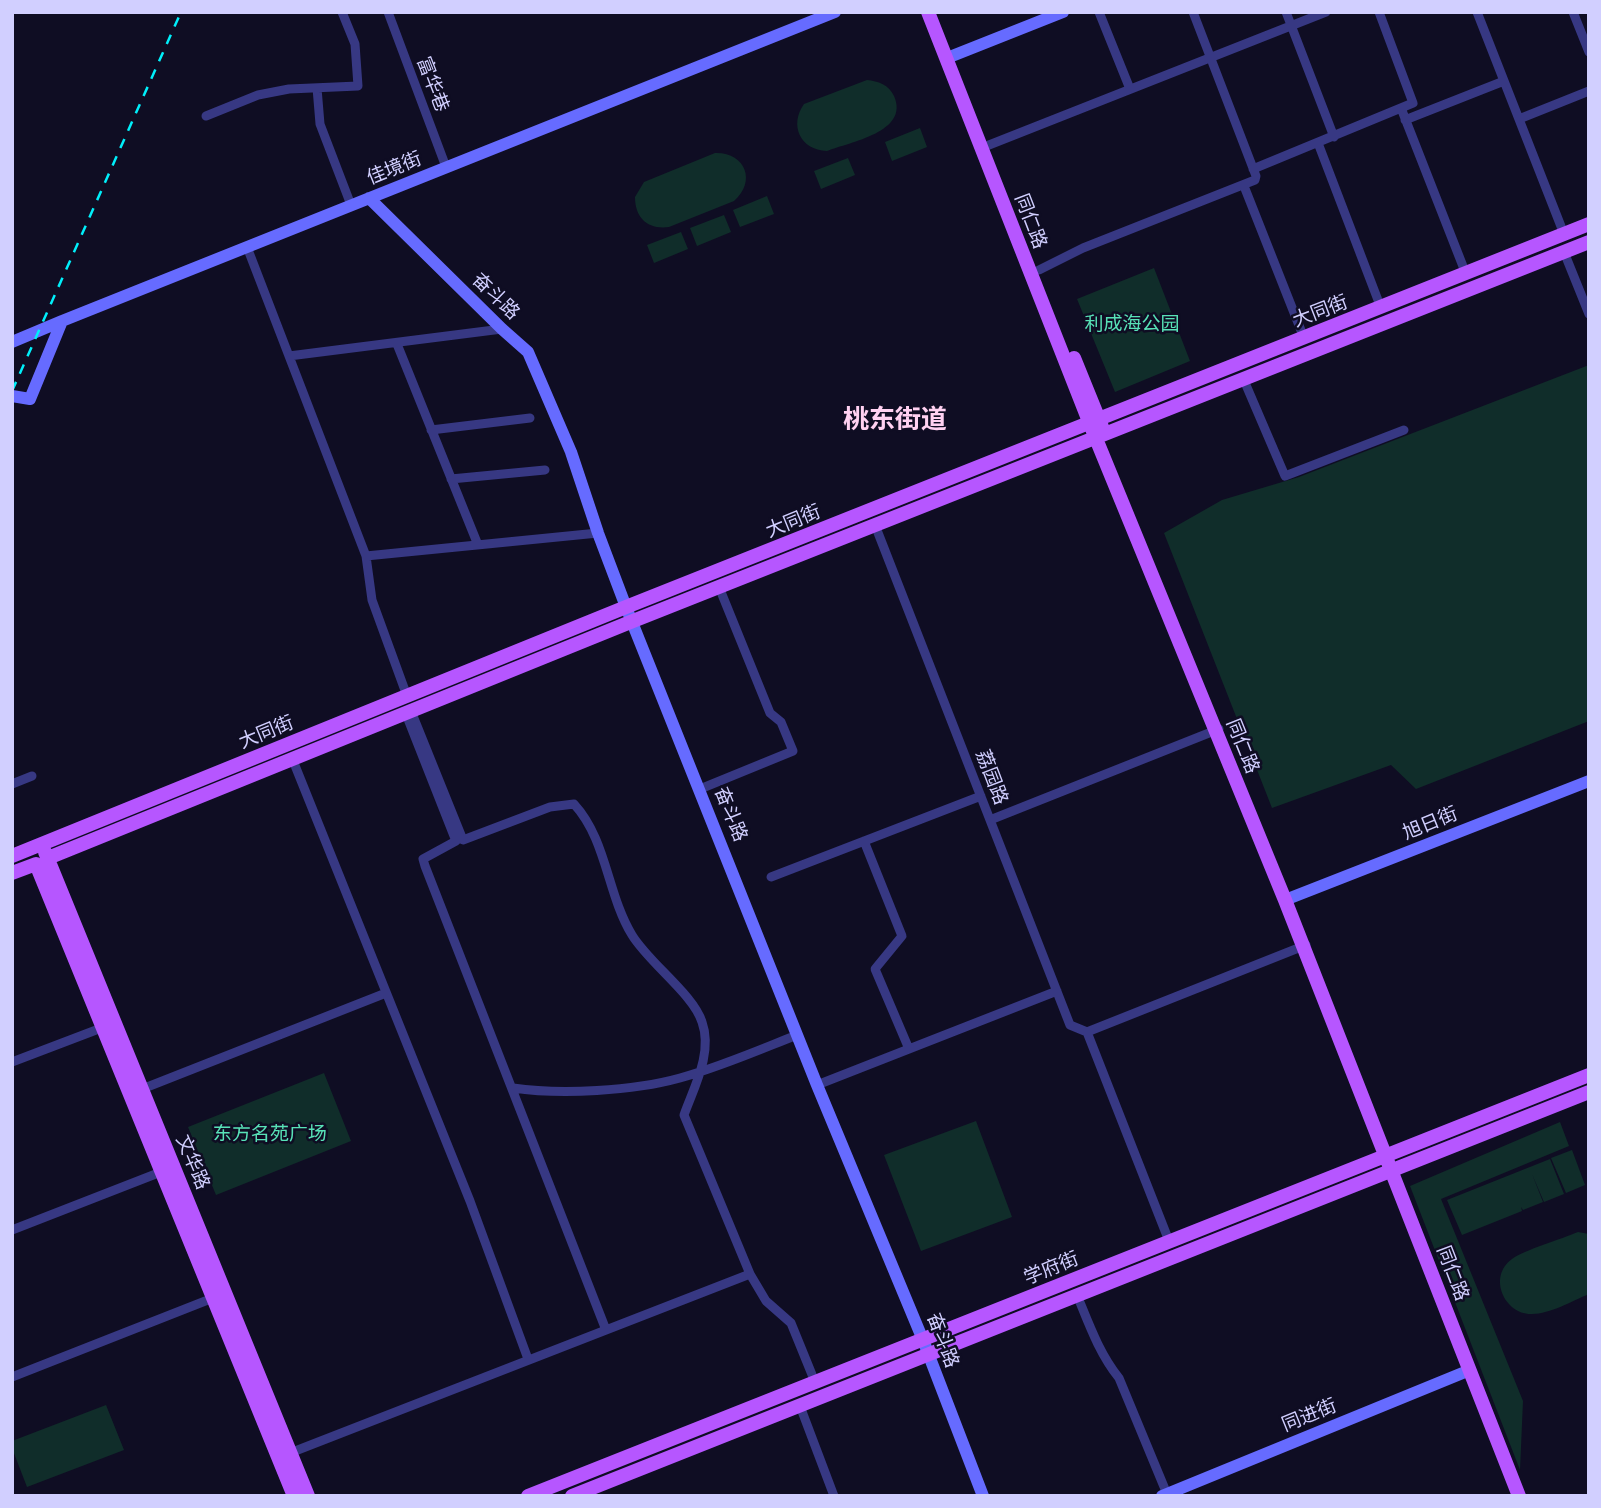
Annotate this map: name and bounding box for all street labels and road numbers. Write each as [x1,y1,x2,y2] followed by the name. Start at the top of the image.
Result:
[412,53,454,115] street label: 富华巷
[363,147,425,189] street label: 佳境街
[1010,190,1052,252] street label: 同仁路
[468,268,524,324] street label: 奋斗路
[1289,290,1351,332] street label: 大同街
[762,500,824,542] street label: 大同街
[235,711,297,753] street label: 大同街
[1222,715,1264,777] street label: 同仁路
[971,746,1013,808] street label: 荔园路
[710,783,752,845] street label: 奋斗路
[1399,802,1461,844] street label: 旭日街
[171,1131,215,1193] street label: 文华路
[1432,1242,1474,1304] street label: 同仁路
[1020,1247,1082,1289] street label: 学府街
[922,1309,964,1371] street label: 奋斗路
[1278,1394,1340,1436] street label: 同进街

